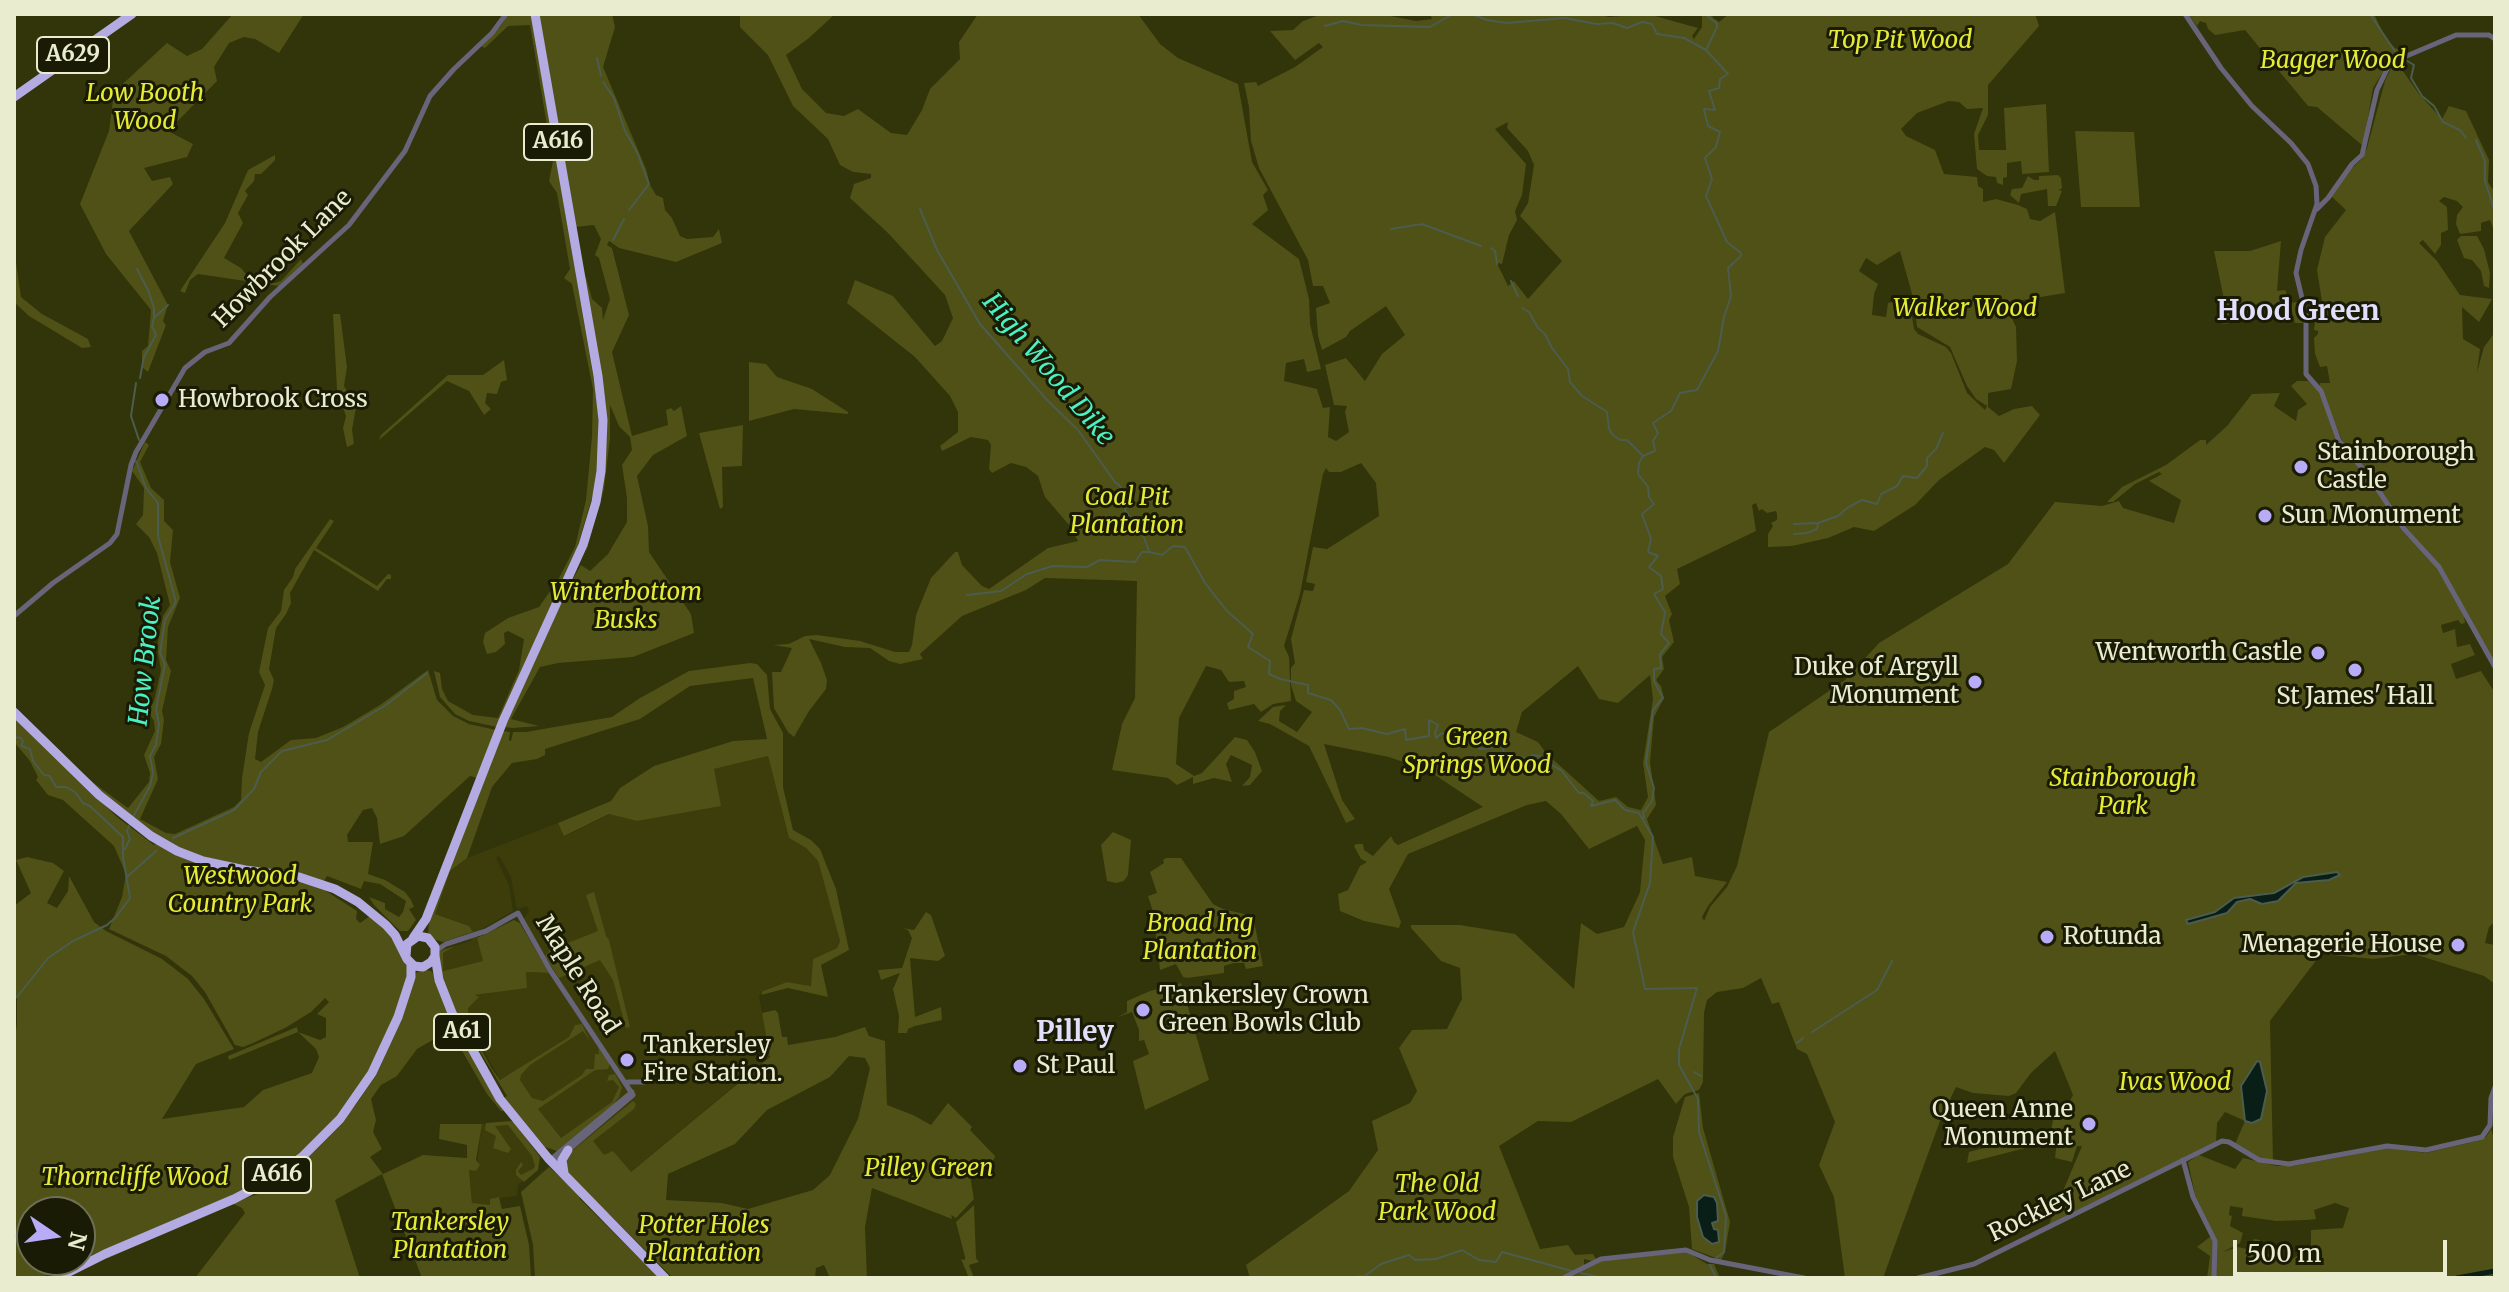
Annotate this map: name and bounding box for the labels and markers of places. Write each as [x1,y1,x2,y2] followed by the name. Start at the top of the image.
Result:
[178,386,368,414] place label: Howbrook Cross
[153,391,171,409] marker: Howbrook Cross
[2317,439,2475,495] place label: Stainborough Castle
[2292,458,2310,476] marker: Stainborough Castle
[2281,502,2461,530] place label: Sun Monument
[2256,507,2274,525] marker: Sun Monument
[2096,639,2302,667] place label: Wentworth Castle
[2309,644,2327,662] marker: Wentworth Castle
[1794,654,1959,710] place label: Duke of Argyll Monument
[2346,661,2364,679] marker: St James' Hall
[1966,673,1984,691] marker: Duke of Argyll Monument
[2276,683,2434,711] place label: St James' Hall
[2063,923,2161,951] place label: Rotunda
[2038,928,2056,946] marker: Rotunda
[2241,931,2442,959] place label: Menagerie House
[2449,936,2467,954] marker: Menagerie House
[1159,982,1369,1038] place label: Tankersley Crown Green Bowls Club
[1134,1001,1152,1019] marker: Tankersley Crown Green Bowls Club
[643,1032,783,1088] place label: Tankersley Fire Station.
[618,1051,636,1069] marker: Tankersley Fire Station.
[1036,1052,1115,1080] place label: St Paul
[1011,1057,1029,1075] marker: St Paul
[1932,1096,2073,1152] place label: Queen Anne Monument
[2080,1115,2098,1133] marker: Queen Anne Monument

